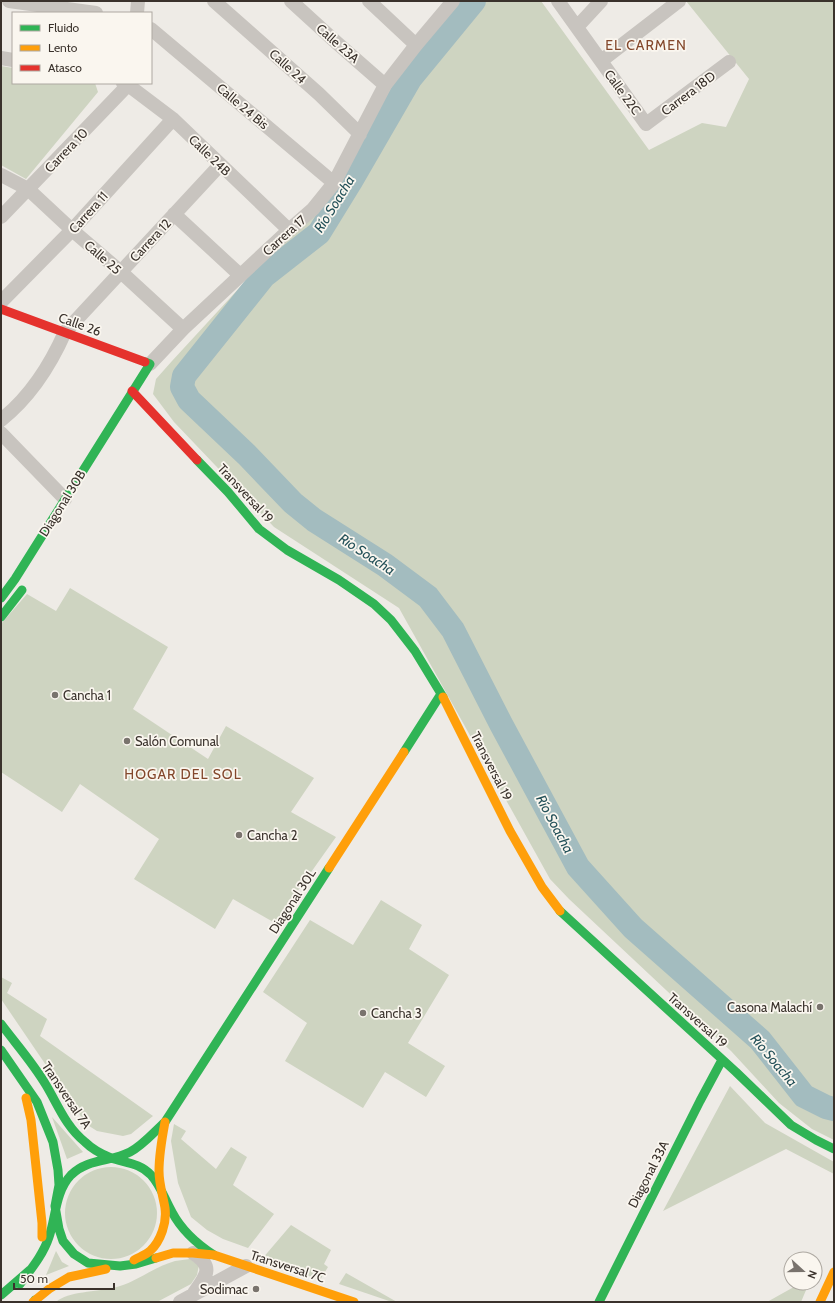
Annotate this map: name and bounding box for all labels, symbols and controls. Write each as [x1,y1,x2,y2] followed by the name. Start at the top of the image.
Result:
[12,12,152,84] legend
[48,20,80,35] text: Fluido
[313,20,363,66] street label: Calle 23A
[605,36,687,54] district label: EL CARMEN
[48,40,78,55] text: Lento
[266,45,310,87] street label: Calle 24
[48,60,82,75] text: Atasco
[601,66,645,118] street label: Calle 22C
[658,67,718,119] street label: Carrera 18D
[214,80,273,133] street label: Calle 24 Bis
[41,124,91,176] street label: Carrera 10
[186,131,234,179] street label: Calle 24B
[310,172,358,236] water label: Río Soacha
[65,188,111,236] street label: Carrera 11
[259,211,309,259] street label: Carrera 17
[126,215,174,265] street label: Carrera 12
[81,237,125,277] street label: Calle 25
[57,309,103,339] street label: Calle 26
[215,460,277,526] street label: Transversal 19
[35,467,89,539] street label: Diagonal 30B
[335,529,399,579] water label: Río Soacha
[63,687,111,703] place label: Cancha 1
[50,690,60,700] marker: Cancha 1
[468,729,516,803] street label: Transversal 19
[135,733,219,749] place label: Salón Comunal
[122,736,132,746] marker: Salón Comunal
[124,765,242,783] district label: HOGAR DEL SOL
[532,792,578,856] water label: Río Soacha
[247,827,298,843] place label: Cancha 2
[234,830,244,840] marker: Cancha 2
[265,865,319,936] street label: Diagonal 30L
[665,989,731,1051] street label: Transversal 19
[727,999,812,1015] place label: Casona Malachí
[815,1002,825,1012] marker: Casona Malachí
[371,1005,422,1021] place label: Cancha 3
[358,1008,368,1018] marker: Cancha 3
[747,1030,801,1090] water label: Río Soacha
[39,1058,95,1132] street label: Transversal 7A
[624,1138,672,1210] street label: Diagonal 33A
[249,1246,327,1286] street label: Transversal 7C
[783,1251,823,1291] north arrow
[14,1265,114,1291] scale bar
[804,1268,820,1281] text: N
[20,1271,48,1286] text: 50 m
[200,1281,248,1297] place label: Sodimac
[251,1284,261,1294] marker: Sodimac

